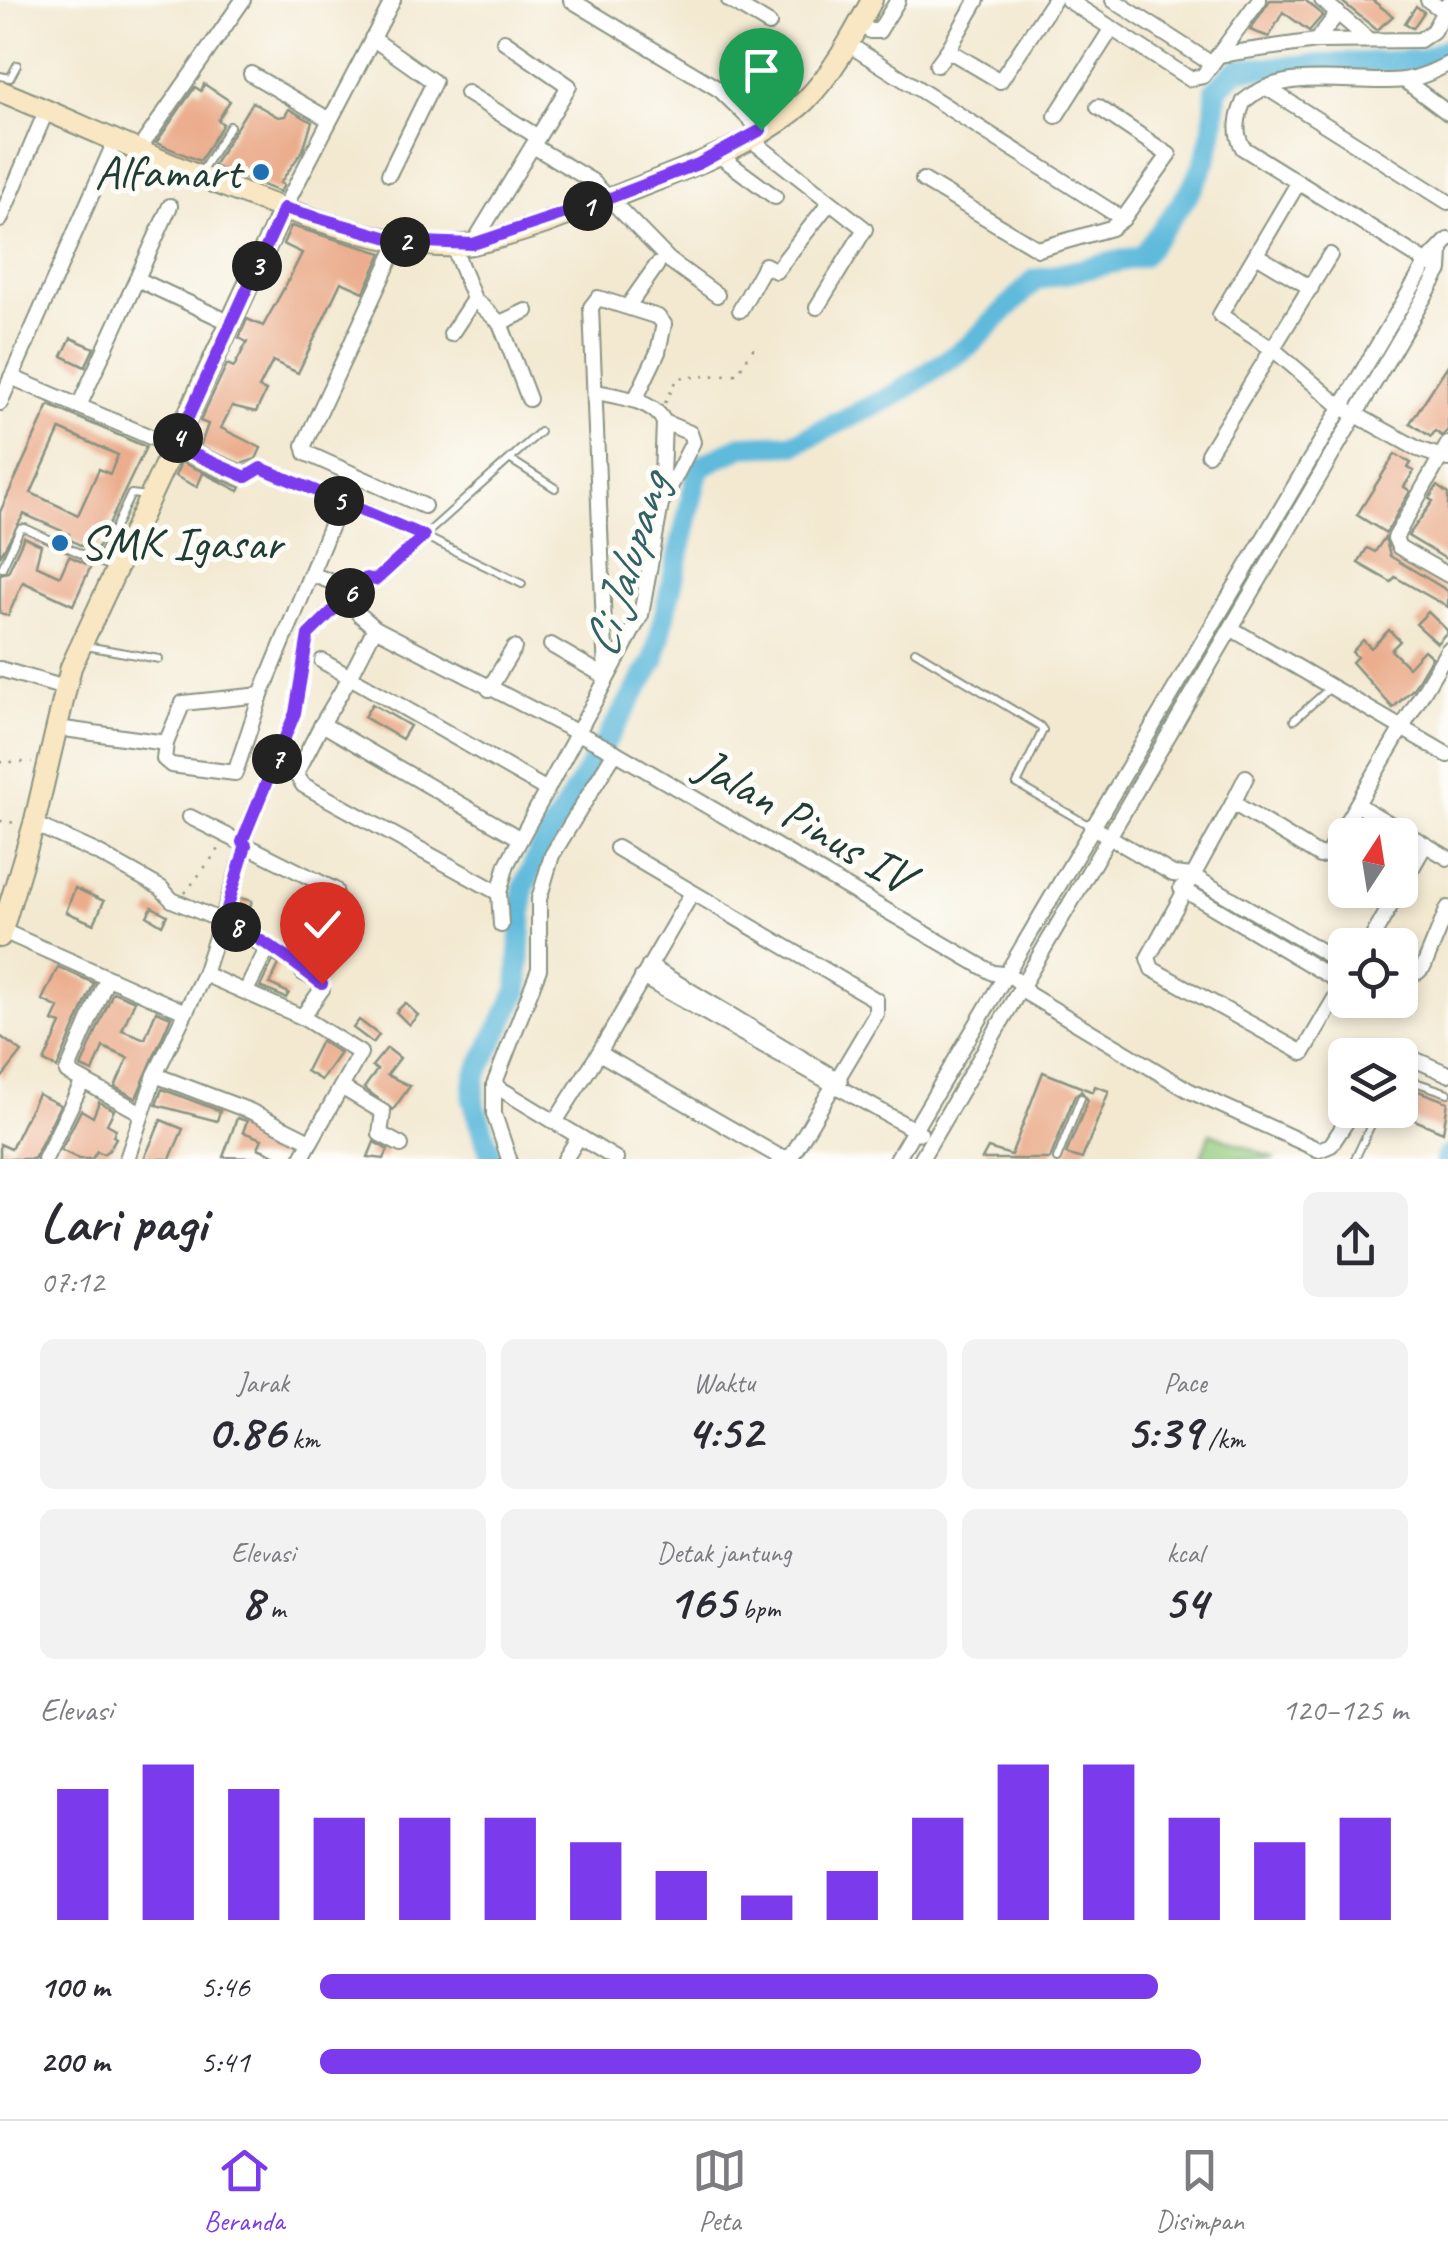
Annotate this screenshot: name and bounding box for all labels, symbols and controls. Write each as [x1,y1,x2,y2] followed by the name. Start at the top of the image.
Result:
[719,28,804,131] pin
[734,43,789,98] icon: arrive
[95,142,245,202] place label: Alfamart
[250,161,272,183] marker: Alfamart
[563,181,613,231] pin: 1
[582,188,594,223] text: 1
[380,217,430,267] pin: 2
[399,224,411,259] text: 2
[232,241,282,291] pin: 3
[251,248,263,283] text: 3
[153,413,203,463] pin: 4
[172,420,184,455] text: 4
[568,460,685,664] water label: Ci Jalupang
[314,476,364,526] pin: 5
[333,483,345,518] text: 5
[80,513,286,573] place label: SMK Igasar
[49,532,71,554] marker: SMK Igasar
[325,568,375,618] pin: 6
[343,575,357,610] text: 6
[685,733,931,910] street label: Jalan Pinus IV
[252,734,302,784] pin: 7
[271,741,283,776] text: 7
[1328,818,1418,908] north arrow
[1328,818,1418,1128] map controls
[280,882,365,985] pin
[295,897,350,952] icon: check
[211,902,261,952] pin: 8
[230,909,242,944] text: 8
[1328,928,1418,1018] button: locate
[1328,1038,1418,1128] button: layers
[40,1188,207,1258] text: Lari pagi
[1303,1192,1408,1297] button: share
[40,1261,104,1302] text: 07:12
[237,1365,289,1400] text: Jarak
[693,1365,755,1400] text: Waktu
[1163,1365,1207,1400] text: Pace
[207,1400,285,1463] text: 0.86
[686,1400,762,1463] text: 4:52
[1125,1400,1201,1463] text: 5:39
[285,1421,319,1456] text: km
[1201,1421,1245,1456] text: /km
[231,1535,295,1570] text: Elevasi
[656,1535,792,1570] text: Detak jantung
[1166,1535,1204,1570] text: kcal
[241,1570,263,1633] text: 8
[668,1570,735,1633] text: 165
[1163,1570,1207,1633] text: 54
[263,1591,285,1626] text: m
[735,1591,780,1626] text: bpm
[40,1689,113,1730] text: Elevasi
[1282,1689,1408,1730] text: 120–125 m
[40,1966,109,2007] text: 100 m
[200,1966,250,2007] text: 5:46
[40,2041,109,2082] text: 200 m
[200,2041,250,2082] text: 5:41
[204,2143,284,2238] tab: Beranda
[692,2143,747,2238] tab: Peta
[1155,2143,1244,2238] tab: Disimpan

